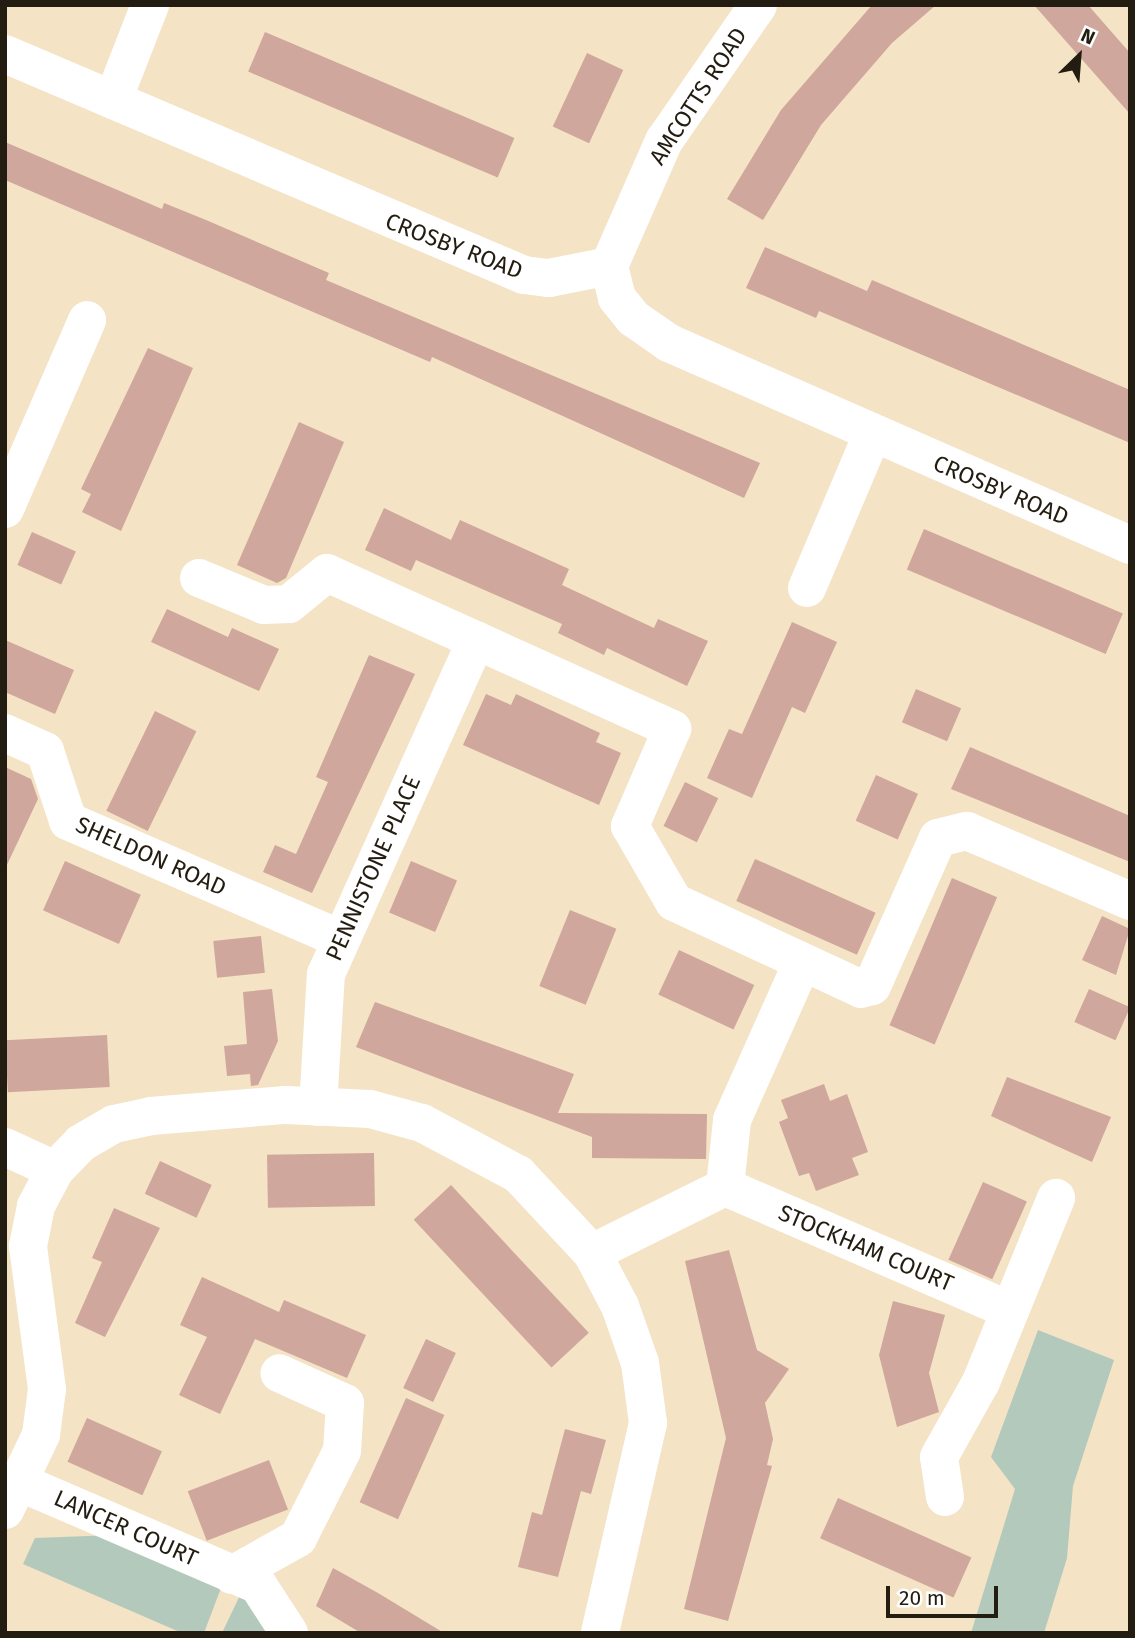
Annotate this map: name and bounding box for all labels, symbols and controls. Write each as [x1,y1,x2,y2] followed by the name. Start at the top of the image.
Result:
[1044,21,1114,91] north arrow
[643,22,753,170] street label: AMCOTTS ROAD
[1078,23,1099,50] text: N
[382,207,526,285] street label: CROSBY ROAD
[929,449,1073,531] street label: CROSBY ROAD
[320,771,426,965] street label: PENNISTONE PLACE
[71,810,231,902] street label: SHELDON ROAD
[774,1199,958,1297] street label: STOCKHAM COURT
[50,1484,202,1572] street label: LANCER COURT
[890,1572,1002,1616] scale bar
[899,1585,945,1611] text: 20 m

